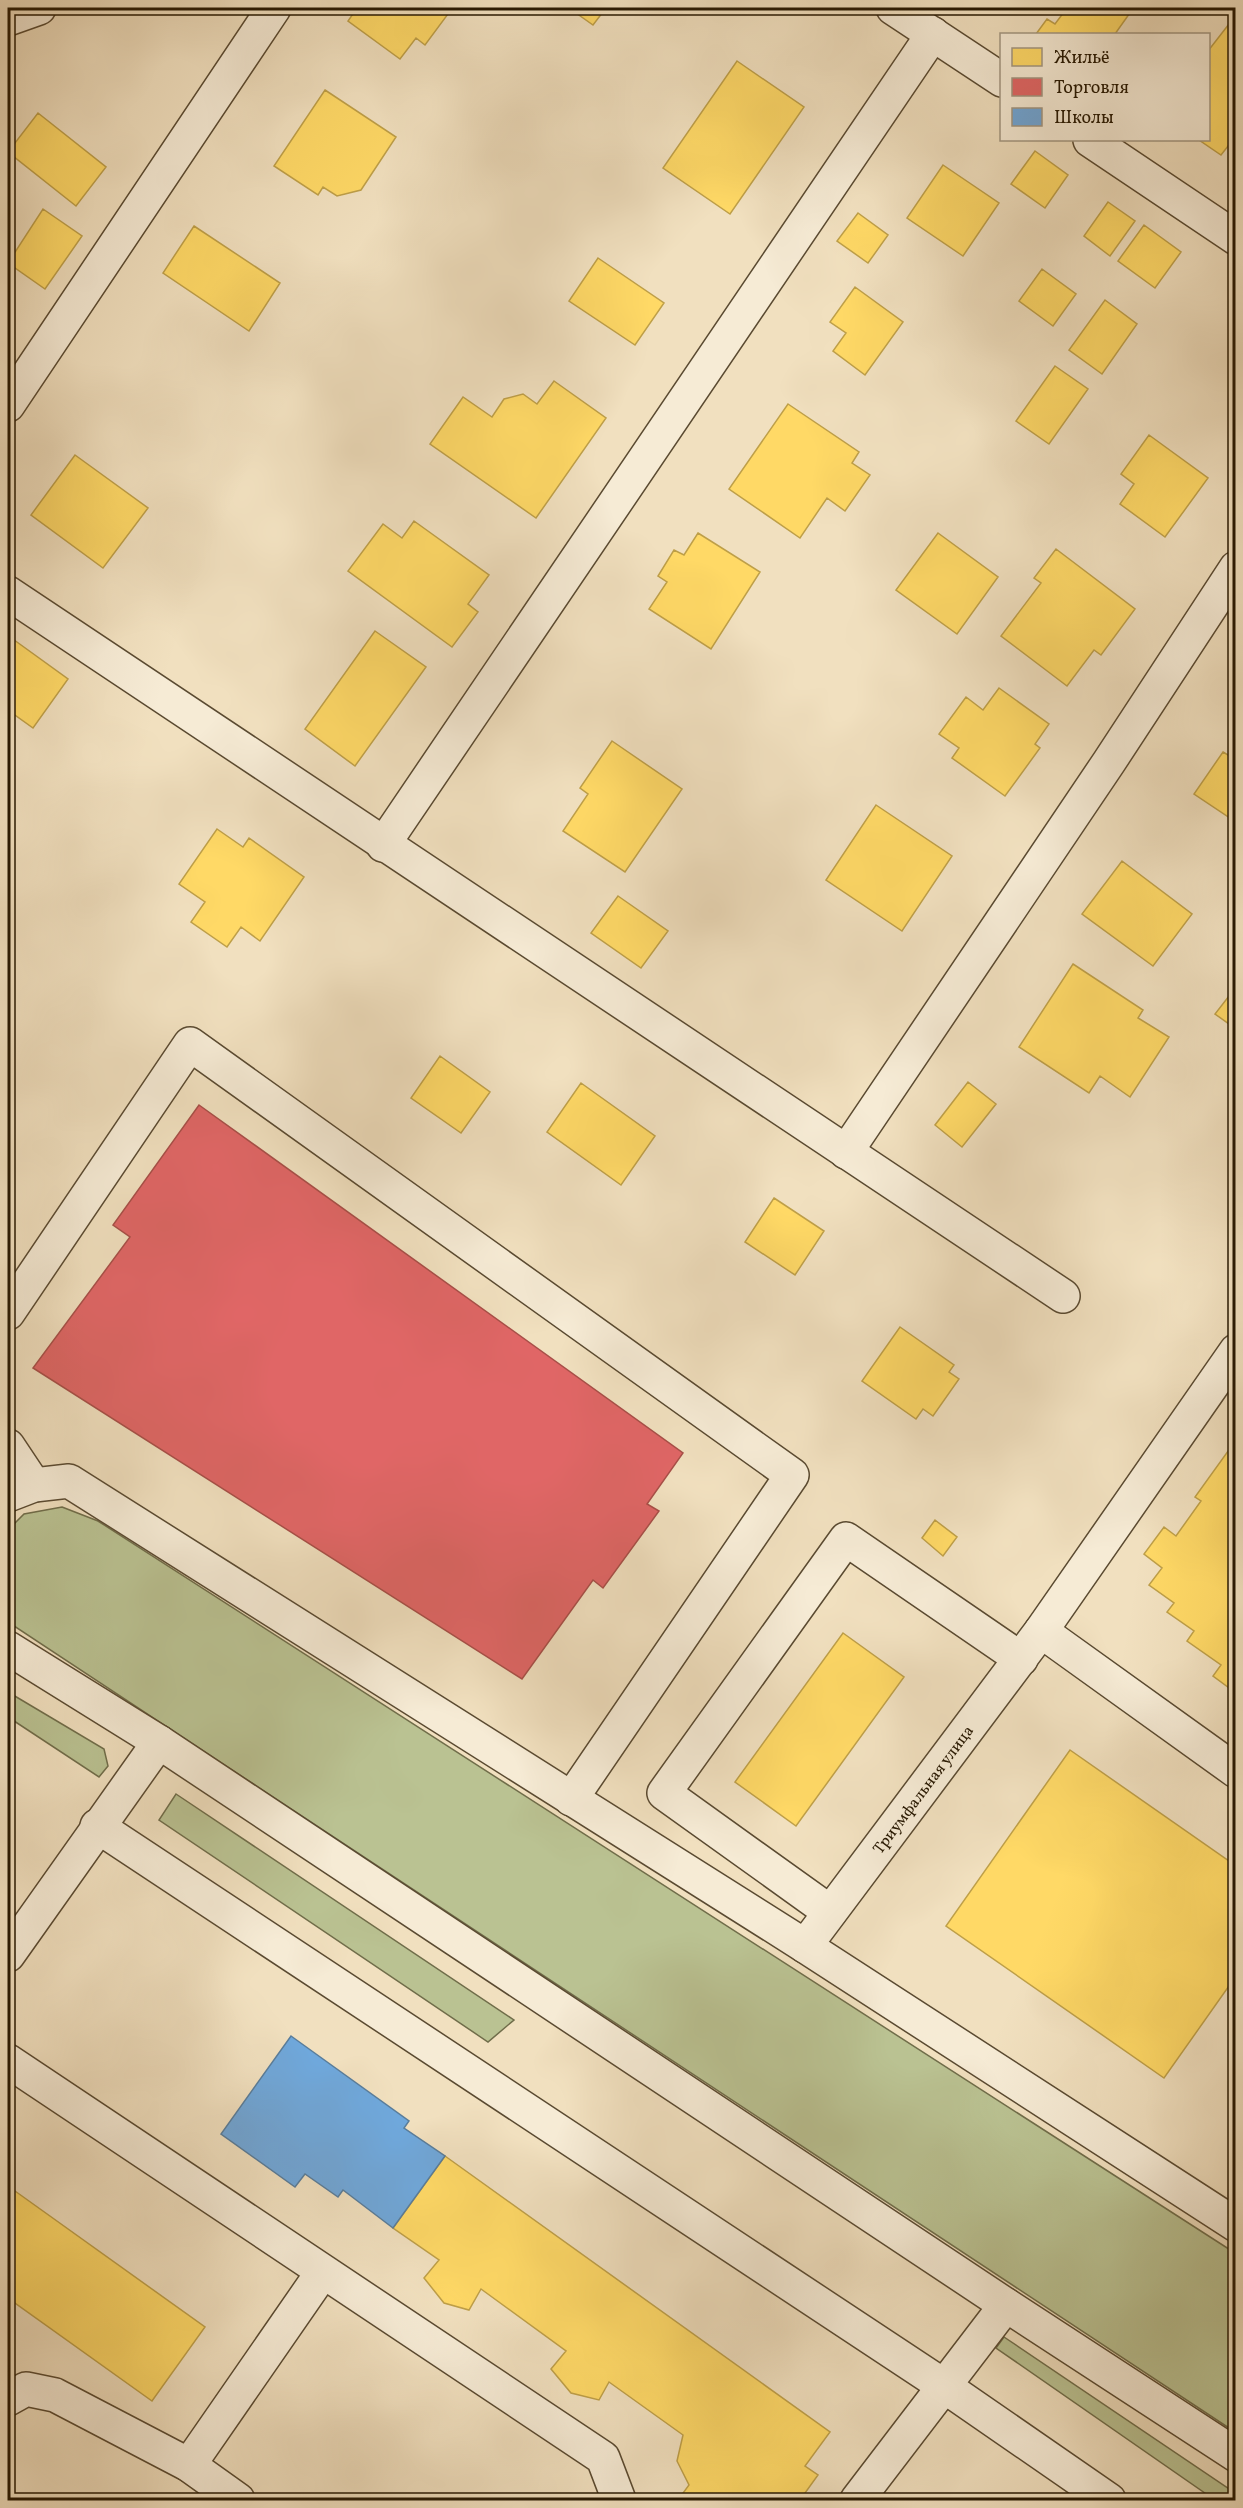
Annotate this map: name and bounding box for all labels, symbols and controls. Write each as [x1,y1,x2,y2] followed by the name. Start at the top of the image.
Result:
[1000,33,1210,141] legend
[1054,46,1110,71] text: Жильё
[1054,76,1129,101] text: Торговля
[1054,106,1114,131] text: Школы
[869,1721,980,1859] street label: Триумфальная улица

